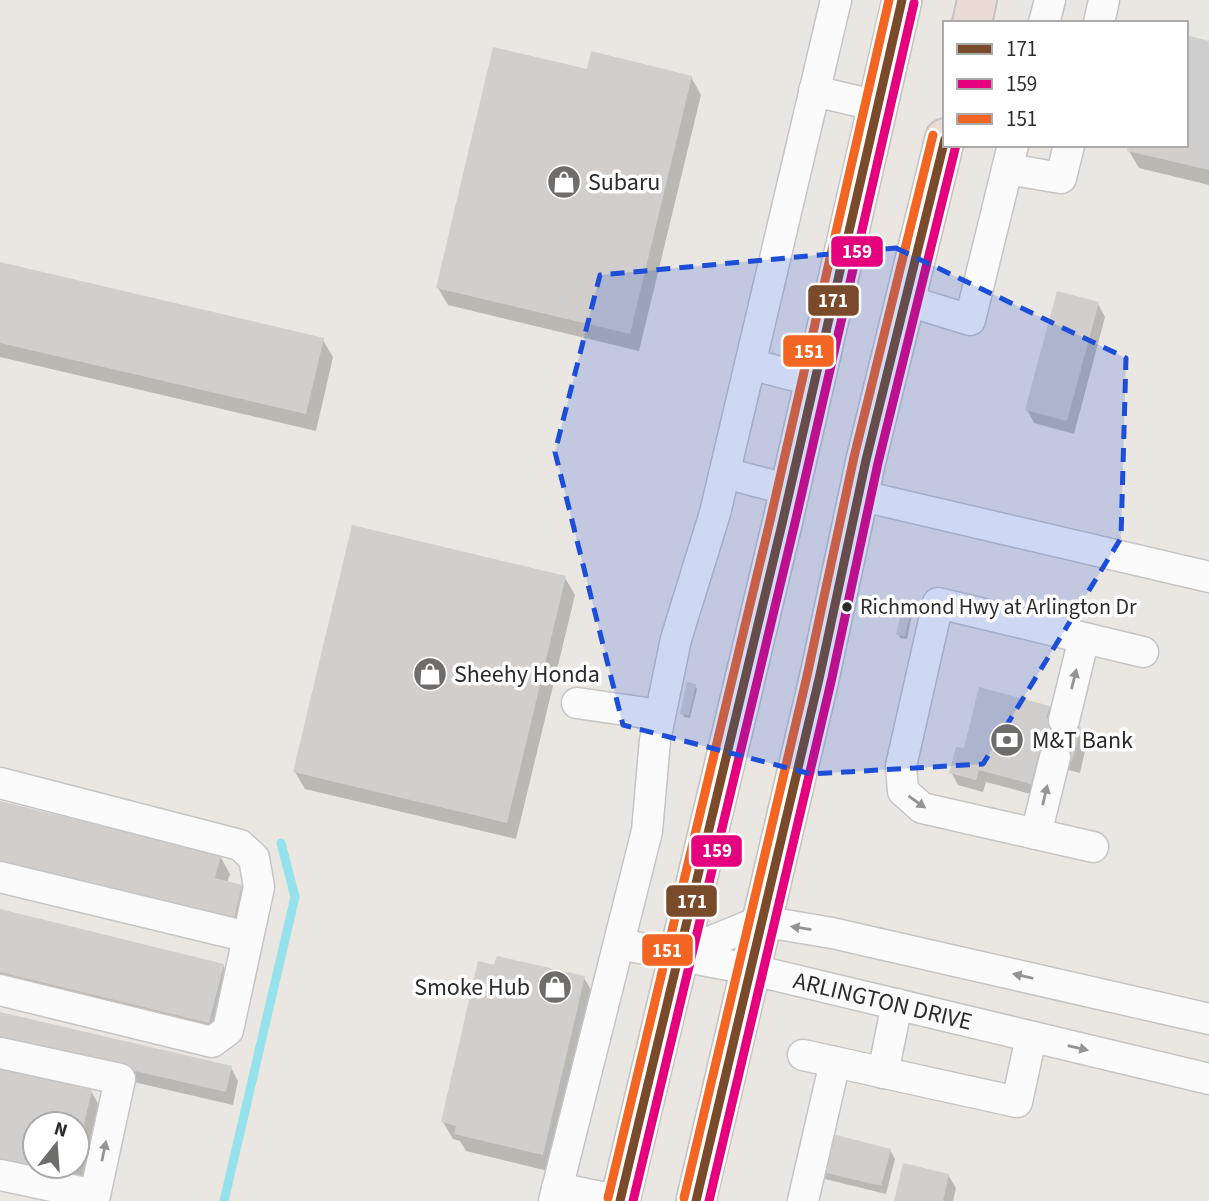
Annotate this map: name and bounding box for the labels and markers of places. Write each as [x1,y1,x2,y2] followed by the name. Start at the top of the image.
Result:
[545,163,583,201] shop icon: Subaru
[588,165,660,200] place label: Subaru
[860,591,1137,623] place label: Richmond Hwy at Arlington Dr
[840,600,854,614] marker: Richmond Hwy at Arlington Dr
[411,655,449,693] shop icon: Sheehy Honda
[454,657,600,692] place label: Sheehy Honda
[988,721,1026,759] bank icon: M&T Bank
[1032,723,1133,758] place label: M&T Bank
[536,968,574,1006] shop icon: Smoke Hub
[414,970,530,1005] place label: Smoke Hub

